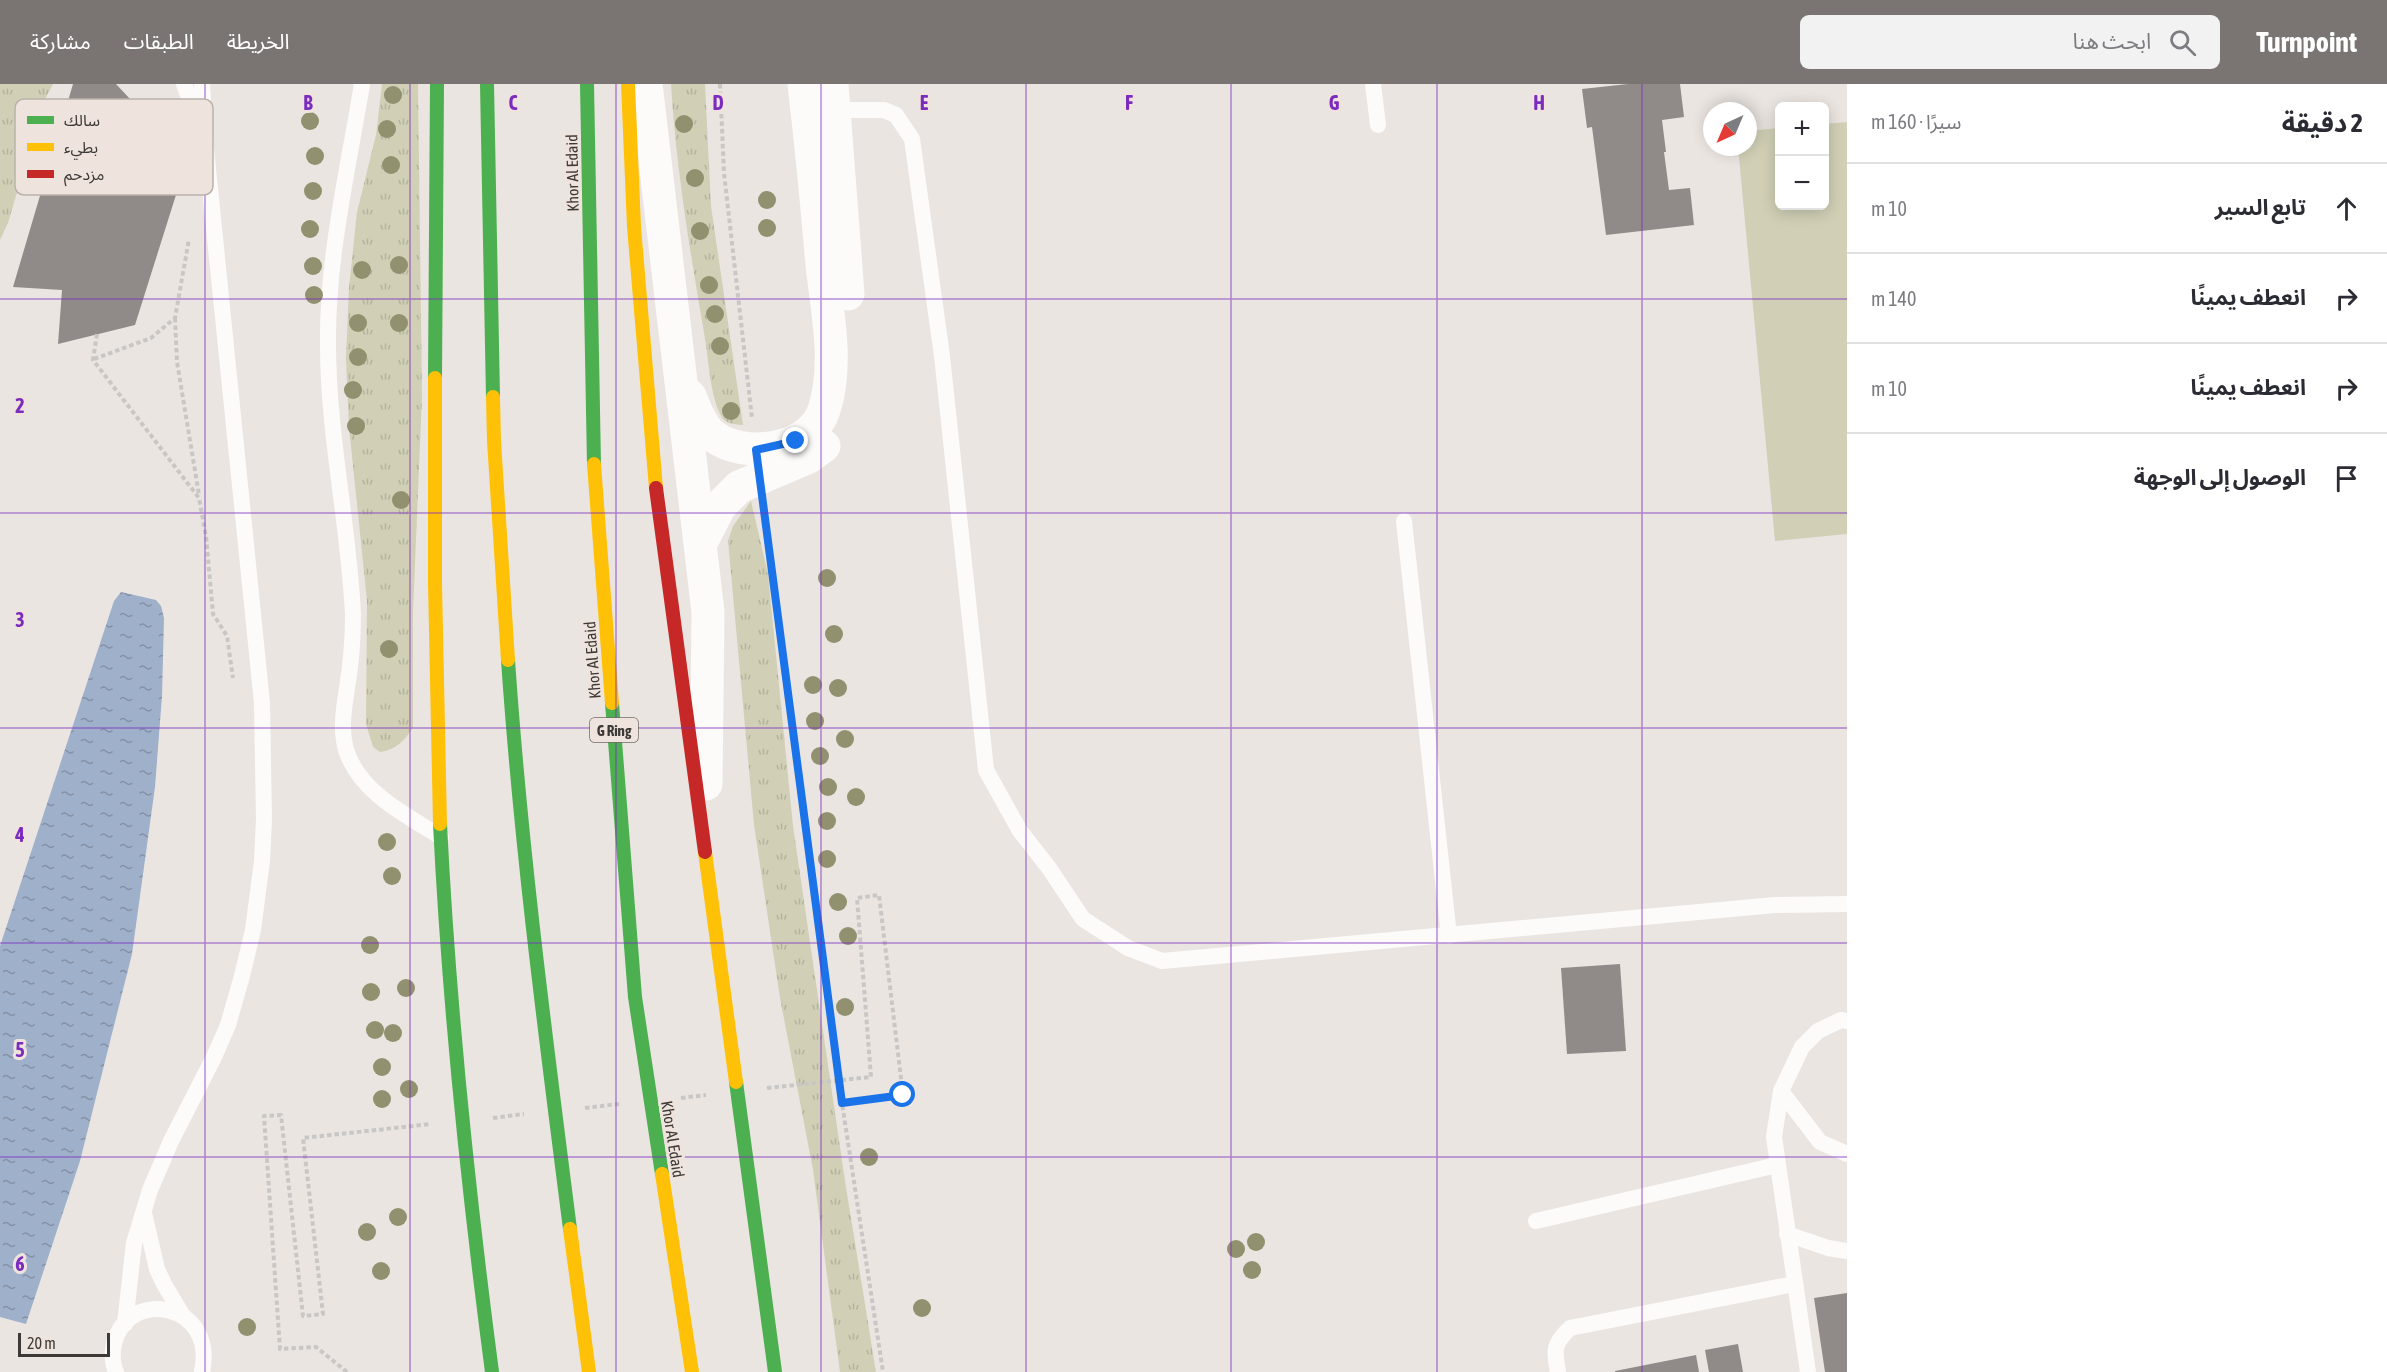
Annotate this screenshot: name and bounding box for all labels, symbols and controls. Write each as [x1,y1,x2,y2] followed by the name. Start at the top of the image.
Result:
[1800,15,2220,69] search box
[2166,26,2199,59] icon: search
[2256,26,2357,58] text: Turnpoint
[2072,28,2151,54] text: ابحث هنا
[30,29,91,53] text: مشاركة
[124,29,194,53] text: الطبقات
[227,29,290,53] text: الخريطة
[303,91,313,114] text: B
[509,91,518,114] text: C
[712,91,724,114] text: D
[920,91,929,114] text: E
[1125,91,1133,114] text: F
[1329,91,1340,114] text: G
[1533,91,1545,114] text: H
[15,99,213,195] legend
[1703,102,1757,156] north arrow
[1775,102,1829,210] map controls
[1775,102,1829,156] button: +
[2282,108,2363,138] text: 2 دقيقة
[1871,110,1961,133] text: سيرًا · 160 m
[64,111,100,129] text: سالك
[562,134,582,212] street label: Khor Al Edaid
[64,138,98,160] text: بطيء
[1775,156,1829,210] button: −
[64,165,104,187] text: مزدحم
[2330,192,2363,225] icon: ahead
[2215,194,2306,220] text: تابع السير
[1871,197,1907,220] text: 10 m
[2330,282,2363,315] icon: right
[2190,284,2306,310] text: انعطف يمينًا
[1871,287,1916,310] text: 140 m
[2330,372,2363,405] icon: right
[2190,374,2306,400] text: انعطف يمينًا
[1871,377,1907,400] text: 10 m
[15,394,25,417] text: 2
[782,427,808,453] route end
[2330,462,2363,495] icon: arrive
[2134,464,2306,490] text: الوصول إلى الوجهة
[15,608,25,631] text: 3
[580,621,604,699] street label: Khor Al Edaid
[590,718,638,742] road number: G Ring
[14,823,25,846] text: 4
[15,1038,25,1061] text: 5
[889,1081,915,1107] route start
[658,1099,688,1179] street label: Khor Al Edaid
[15,1252,25,1275] text: 6
[18,1330,110,1358] scale bar
[27,1334,56,1352] text: 20 m

